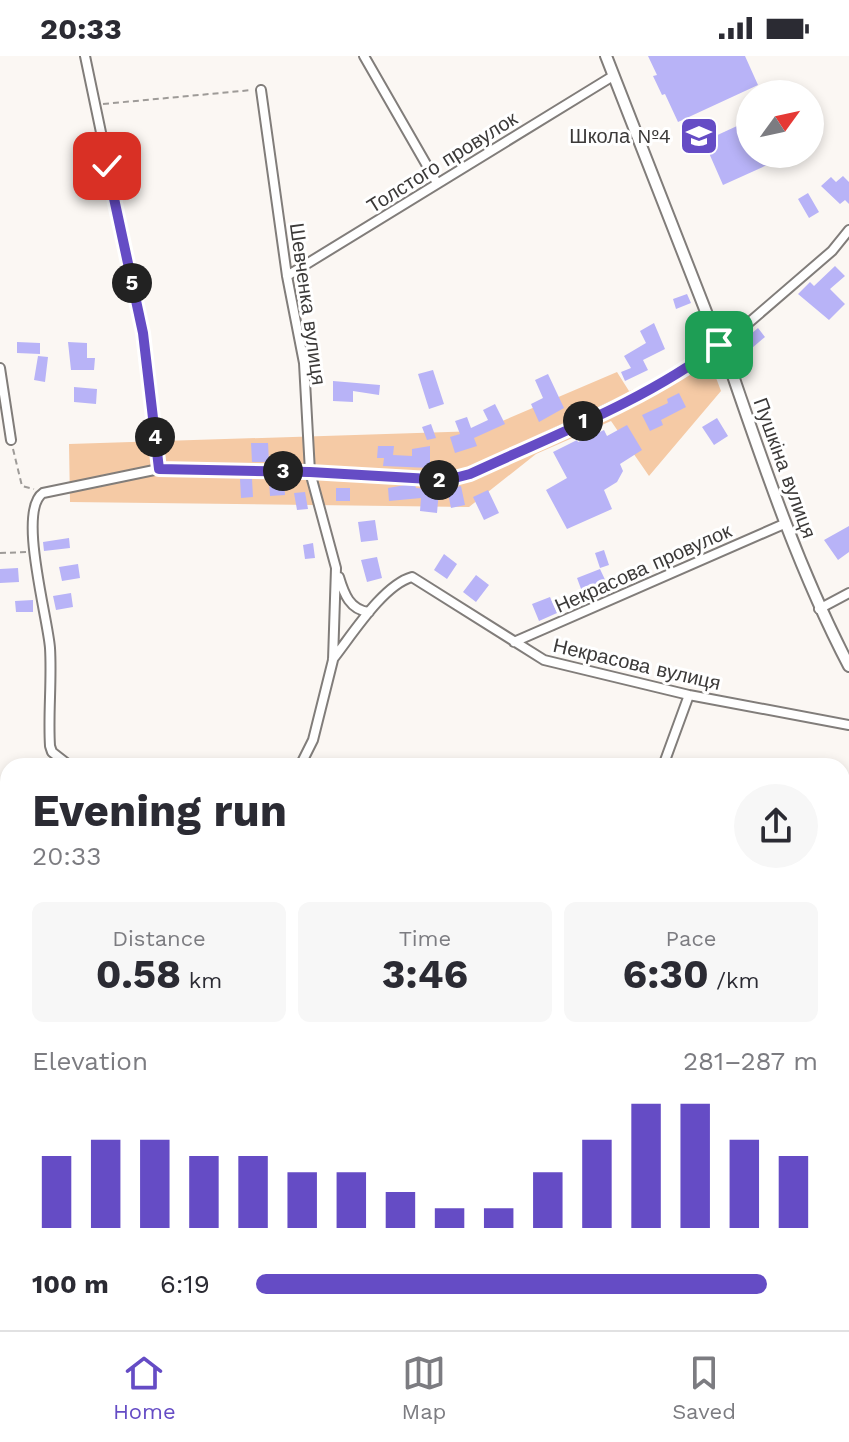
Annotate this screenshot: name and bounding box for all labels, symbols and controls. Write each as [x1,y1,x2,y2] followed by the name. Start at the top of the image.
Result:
[40,11,122,46] text: 20:33
[736,80,824,168] north arrow
[736,80,824,168] map controls
[363,106,522,218] street label: Толстого провулок
[678,115,720,157] school or university icon: Школа №4
[569,124,671,148] place label: Школа №4
[73,132,141,200] pin
[85,144,129,188] icon: check
[285,221,331,387] street label: Шевченка вулиця
[112,263,152,303] pin: 5
[126,270,138,295] text: 5
[685,311,753,379] pin
[697,323,741,367] icon: arrive
[749,395,821,541] street label: Пушкіна вулиця
[563,401,603,441] pin: 1
[578,408,588,433] text: 1
[135,417,175,457] pin: 4
[148,424,162,449] text: 4
[263,451,303,491] pin: 3
[276,458,290,483] text: 3
[419,460,459,500] pin: 2
[432,467,446,492] text: 2
[551,518,735,618] street label: Некрасова провулок
[551,633,723,695] street label: Некрасова вулиця
[734,784,818,868] button: share
[32,785,287,837] text: Evening run
[32,841,101,871] text: 20:33
[112,926,206,951] text: Distance
[399,926,451,951] text: Time
[666,926,716,951] text: Pace
[96,951,181,998] text: 0.58
[382,951,468,998] text: 3:46
[623,951,709,998] text: 6:30
[181,968,222,993] text: km
[709,968,759,993] text: /km
[32,1046,148,1076] text: Elevation
[683,1046,818,1076] text: 281–287 m
[32,1269,109,1299] text: 100 m
[160,1269,210,1299] text: 6:19
[113,1351,176,1424] tab: Home
[402,1351,446,1424] tab: Map
[672,1351,736,1424] tab: Saved

